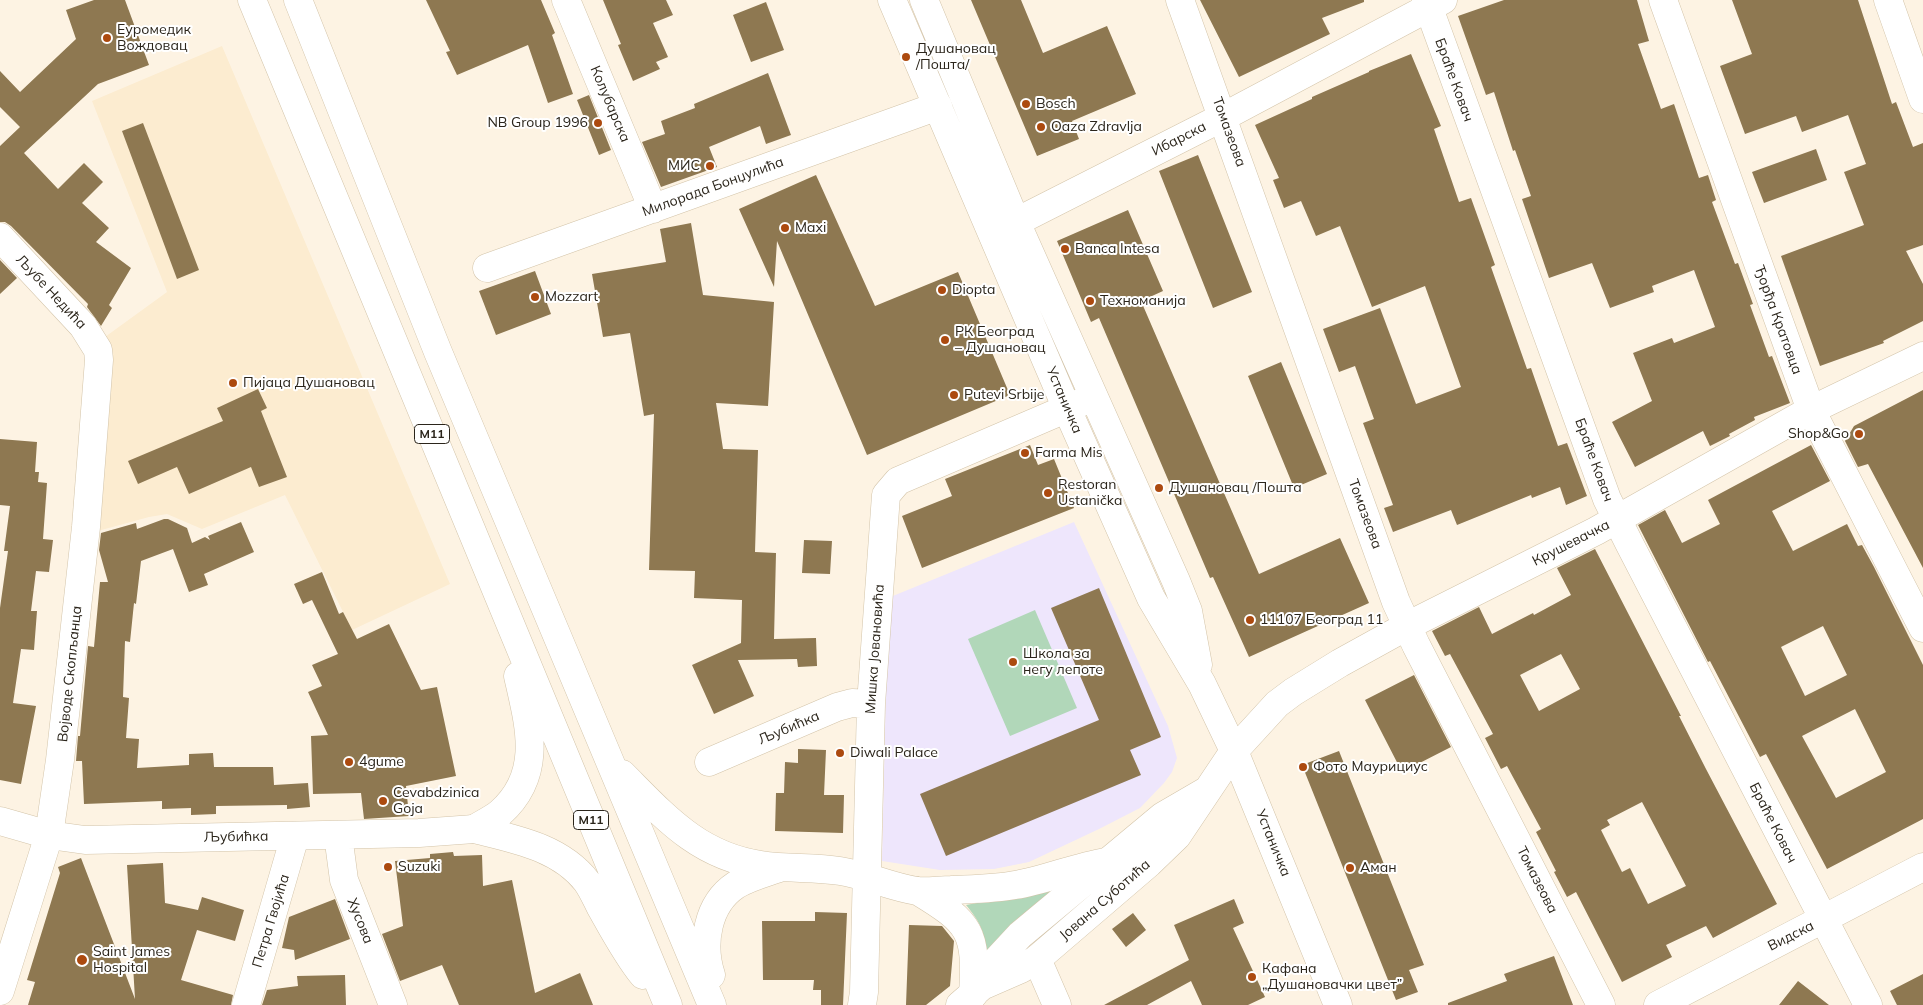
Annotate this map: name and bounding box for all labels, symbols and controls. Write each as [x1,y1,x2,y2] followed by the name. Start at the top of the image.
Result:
[117,22,191,54] place label: Еуромедик Вождовац
[101,32,113,44] marker: Еуромедик Вождовац
[1431,36,1477,124] street label: Браће Ковач
[916,41,996,74] place label: Душановац /Пошта/
[900,51,912,63] marker: Душановац /Пошта/
[586,63,634,145] street label: Колубарска
[1209,95,1249,169] street label: Томазеова
[1036,96,1076,112] place label: Bosch
[1020,98,1032,110] marker: Bosch
[487,115,588,131] place label: NB Group 1996
[592,117,604,129] marker: NB Group 1996
[1149,118,1209,160] street label: Ибарска
[1051,119,1142,135] place label: Oaza Zdravlja
[1035,121,1047,133] marker: Oaza Zdravlja
[640,154,786,220] street label: Милорада Бонџулића
[668,158,700,174] place label: МИС
[704,160,716,172] marker: МИС
[795,220,826,236] place label: Maxi
[779,222,791,234] marker: Maxi
[1075,241,1160,257] place label: Banca Intesa
[1059,243,1071,255] marker: Banca Intesa
[12,251,90,333] street label: Љубе Недића
[1750,263,1806,377] street label: Ђорђа Кратовца
[952,282,995,298] place label: Diopta
[936,284,948,296] marker: Diopta
[545,289,598,305] place label: Mozzart
[529,291,541,303] marker: Mozzart
[1100,293,1186,309] place label: Техноманија
[1084,295,1096,307] marker: Техноманија
[955,324,1046,357] place label: РК Београд – Душановац
[939,334,951,346] marker: РК Београд – Душановац
[1042,364,1086,436] street label: Устаничка
[243,375,375,391] place label: Пијаца Душановац
[227,377,239,389] marker: Пијаца Душановац
[964,387,1044,403] place label: Putevi Srbije
[948,389,960,401] marker: Putevi Srbije
[1571,416,1617,504] street label: Браће Ковач
[414,424,450,444] road number: M11
[1788,426,1849,442] place label: Shop&Go
[1853,428,1865,440] marker: Shop&Go
[1035,445,1103,461] place label: Farma Mis
[1019,447,1031,459] marker: Farma Mis
[1058,477,1122,510] place label: Restoran Ustanička
[1345,477,1385,551] street label: Томазеова
[1169,480,1302,496] place label: Душановац /Пошта
[1153,482,1165,494] marker: Душановац /Пошта
[1042,487,1054,499] marker: Restoran Ustanička
[1529,516,1613,570] street label: Крушевачка
[862,584,888,714] street label: Мишка Јовановића
[54,605,86,743] street label: Војводе Скопљанца
[1260,612,1383,628] place label: 11107 Београд 11
[1244,614,1256,626] marker: 11107 Београд 11
[1023,646,1103,679] place label: Школа за негу лепоте
[1007,656,1019,668] marker: Школа за негу лепоте
[756,708,822,748] street label: Љубићка
[850,745,938,761] place label: Diwali Palace
[834,747,846,759] marker: Diwali Palace
[359,754,404,770] place label: 4gume
[343,756,355,768] marker: 4gume
[1313,759,1428,775] place label: Фото Маурициус
[1297,761,1309,773] marker: Фото Маурициус
[1746,780,1800,866] street label: Браће Ковач
[393,785,480,818] place label: Cevabdzinica Goja
[377,795,389,807] marker: Cevabdzinica Goja
[1252,807,1294,879] street label: Устаничка
[574,810,608,830] road number: M11
[203,828,269,846] street label: Љубићка
[1513,844,1561,916] street label: Томазеова
[1056,856,1154,944] street label: Јована Суботића
[398,859,441,875] place label: Suzuki
[1360,860,1397,876] place label: Аман
[382,861,394,873] marker: Suzuki
[1344,862,1356,874] marker: Аман
[249,872,293,970] street label: Петра Гвојића
[343,896,377,946] street label: Хусова
[1765,917,1817,955] street label: Видска
[93,944,170,976] place label: Saint James Hospital
[75,953,89,967] marker: Saint James Hospital
[1262,961,1402,994] place label: Кафана „Душановачки цвет”
[1246,971,1258,983] marker: Кафана „Душановачки цвет”

